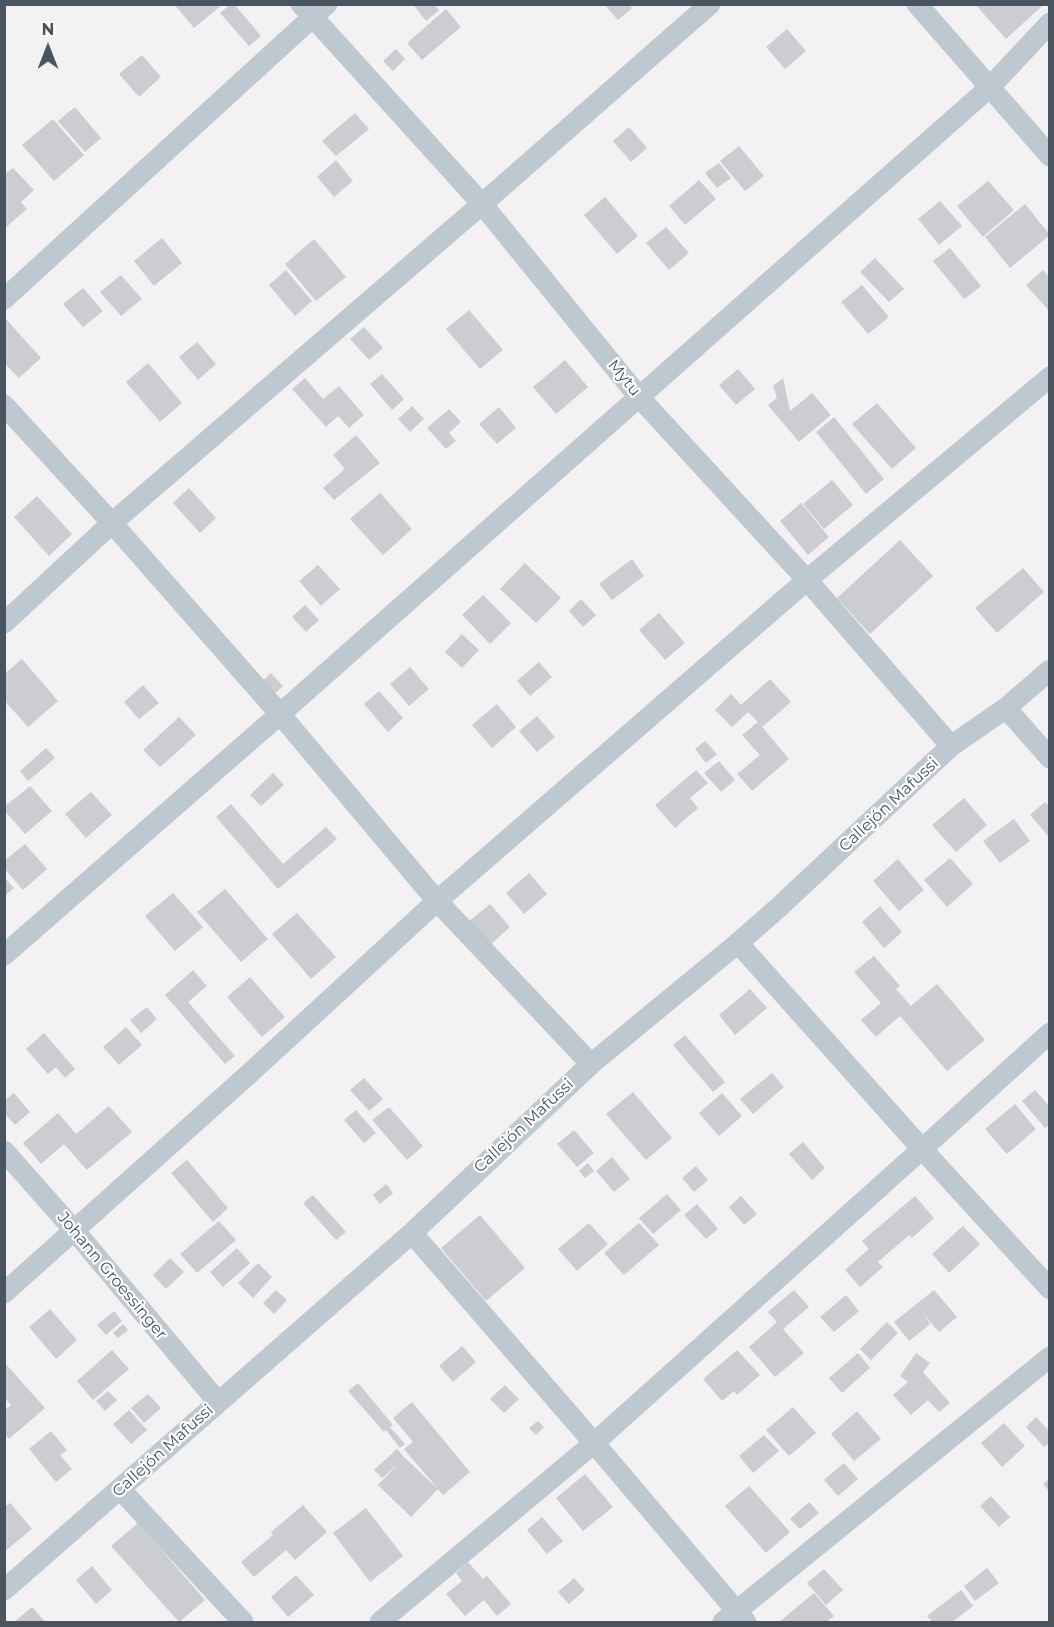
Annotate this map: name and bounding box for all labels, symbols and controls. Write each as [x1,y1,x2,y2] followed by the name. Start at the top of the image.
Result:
[18,18,78,78] north arrow
[42,20,54,39] text: N
[604,356,644,400] street label: Mytu
[835,754,943,856] street label: Callejón Mafussi
[470,1075,578,1177] street label: Callejón Mafussi
[53,1208,171,1344] street label: Johann Groessinger
[109,1401,217,1501] street label: Callejón Mafussi

